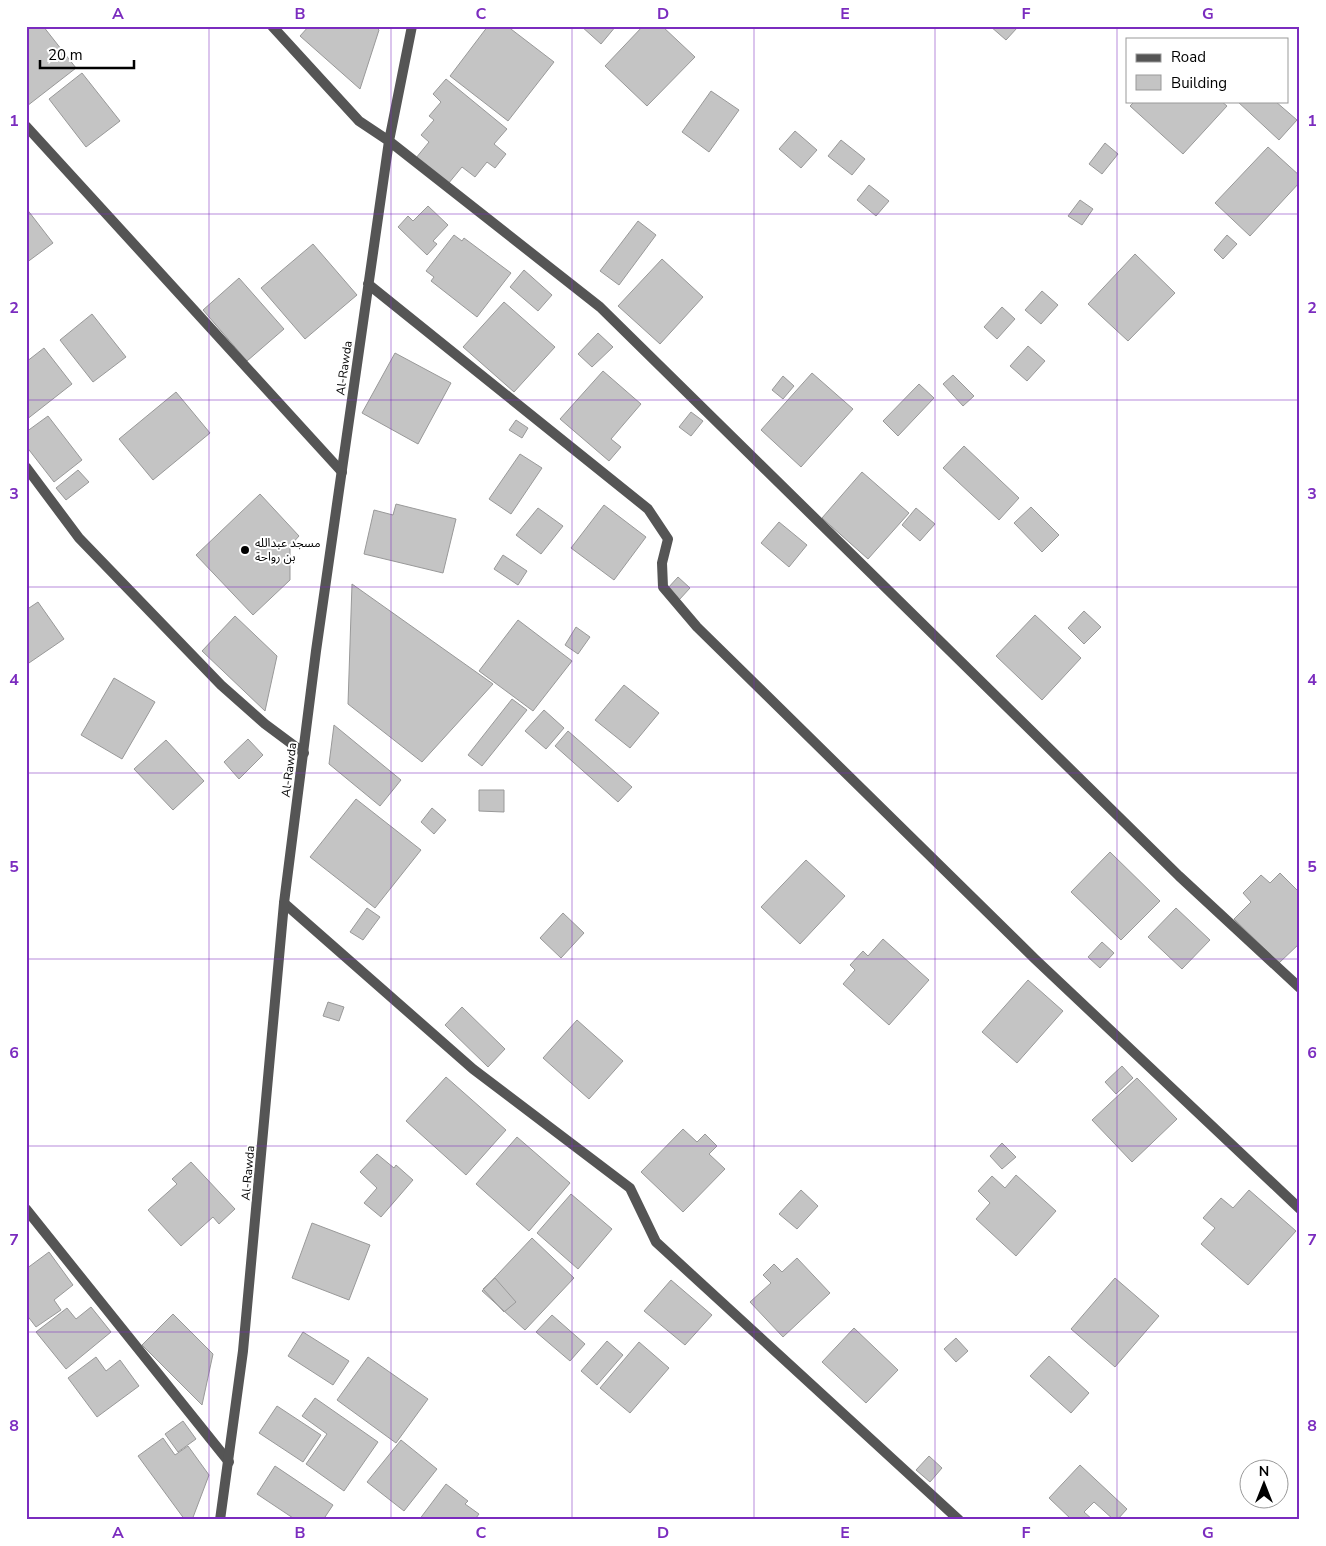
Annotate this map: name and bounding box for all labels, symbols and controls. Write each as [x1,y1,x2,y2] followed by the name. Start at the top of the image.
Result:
[112,3,124,25] text: A
[294,3,306,25] text: B
[476,3,487,25] text: C
[657,3,669,25] text: D
[840,3,850,25] text: E
[1022,3,1031,25] text: F
[1202,3,1214,25] text: G
[40,38,134,70] scale bar
[1126,38,1288,102] legend
[48,45,83,65] text: 20 m
[1171,47,1206,67] text: Road
[1171,73,1227,93] text: Building
[9,110,19,132] text: 1
[1307,110,1317,132] text: 1
[9,297,19,319] text: 2
[1307,297,1317,319] text: 2
[332,340,356,396] street label: Al-Rawda
[9,483,19,505] text: 3
[1307,483,1317,505] text: 3
[255,535,321,565] place label: مسجد عبدالله بن رواحة
[239,544,251,556] marker: مسجد عبدالله بن رواحة
[9,669,19,691] text: 4
[1307,669,1317,691] text: 4
[278,742,300,798] street label: Al-Rawda
[9,856,19,878] text: 5
[1307,856,1317,878] text: 5
[9,1042,19,1064] text: 6
[1307,1042,1317,1064] text: 6
[238,1145,258,1201] street label: Al-Rawda
[9,1229,19,1251] text: 7
[1307,1229,1317,1251] text: 7
[9,1415,19,1437] text: 8
[1307,1415,1317,1437] text: 8
[1238,1458,1288,1508] north arrow
[1259,1462,1269,1481] text: N
[112,1522,124,1544] text: A
[294,1522,306,1544] text: B
[476,1522,487,1544] text: C
[657,1522,669,1544] text: D
[840,1522,850,1544] text: E
[1022,1522,1031,1544] text: F
[1202,1522,1214,1544] text: G

